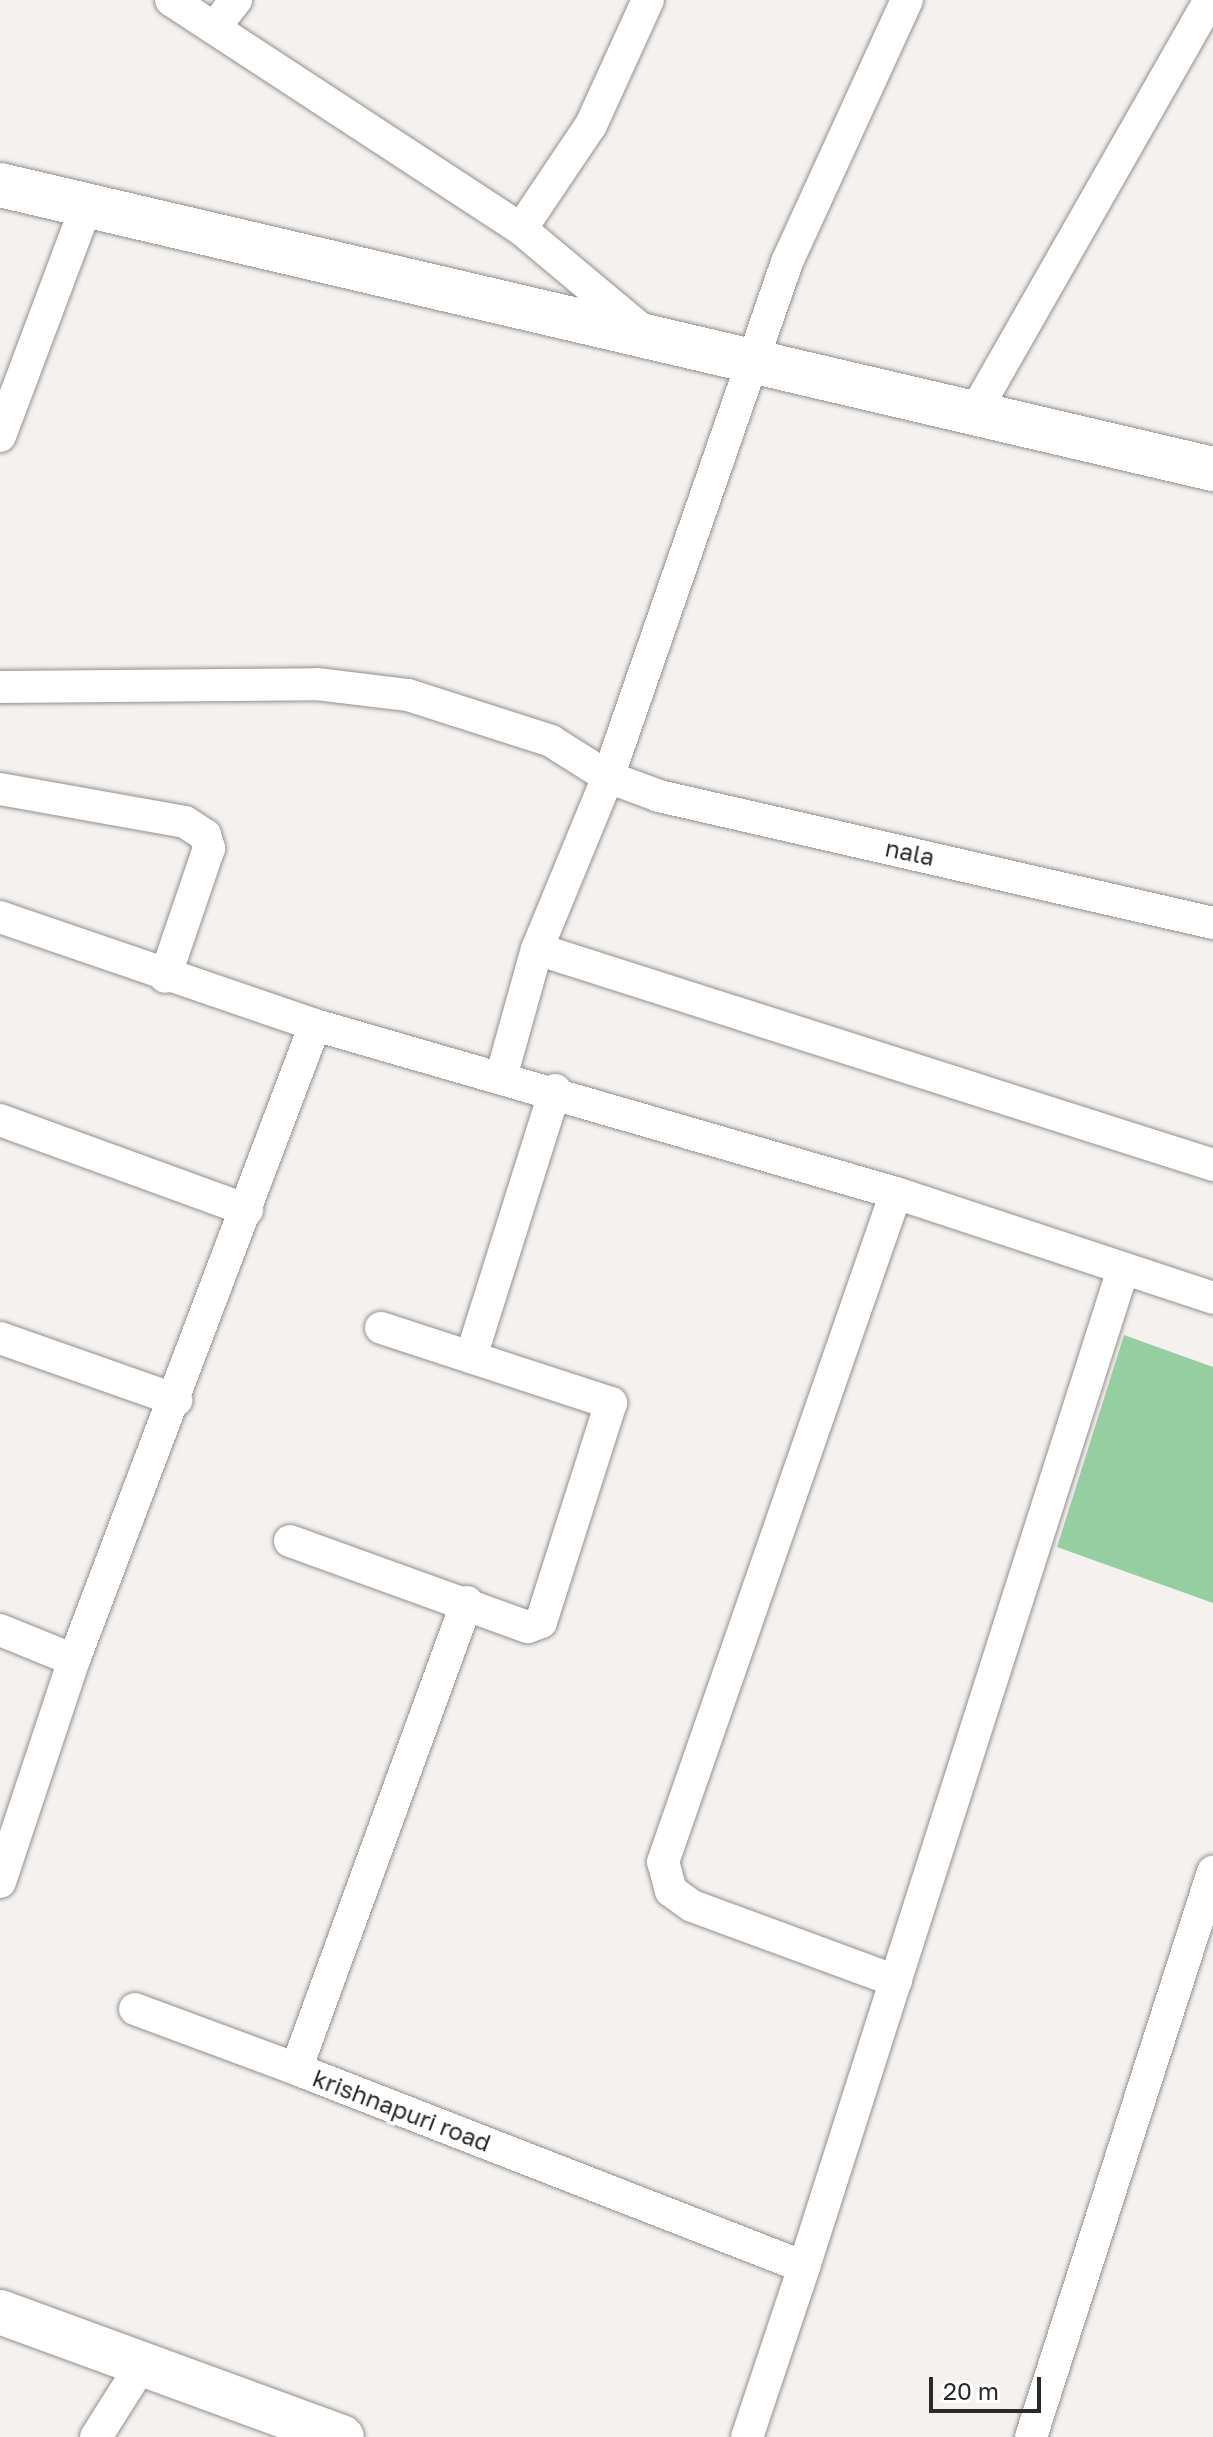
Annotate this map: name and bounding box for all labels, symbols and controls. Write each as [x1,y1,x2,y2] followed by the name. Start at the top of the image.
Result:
[883,833,937,871] street label: nala
[309,2063,495,2157] street label: krishnapuri road
[933,2361,1045,2411] scale bar
[943,2376,999,2405] text: 20 m

